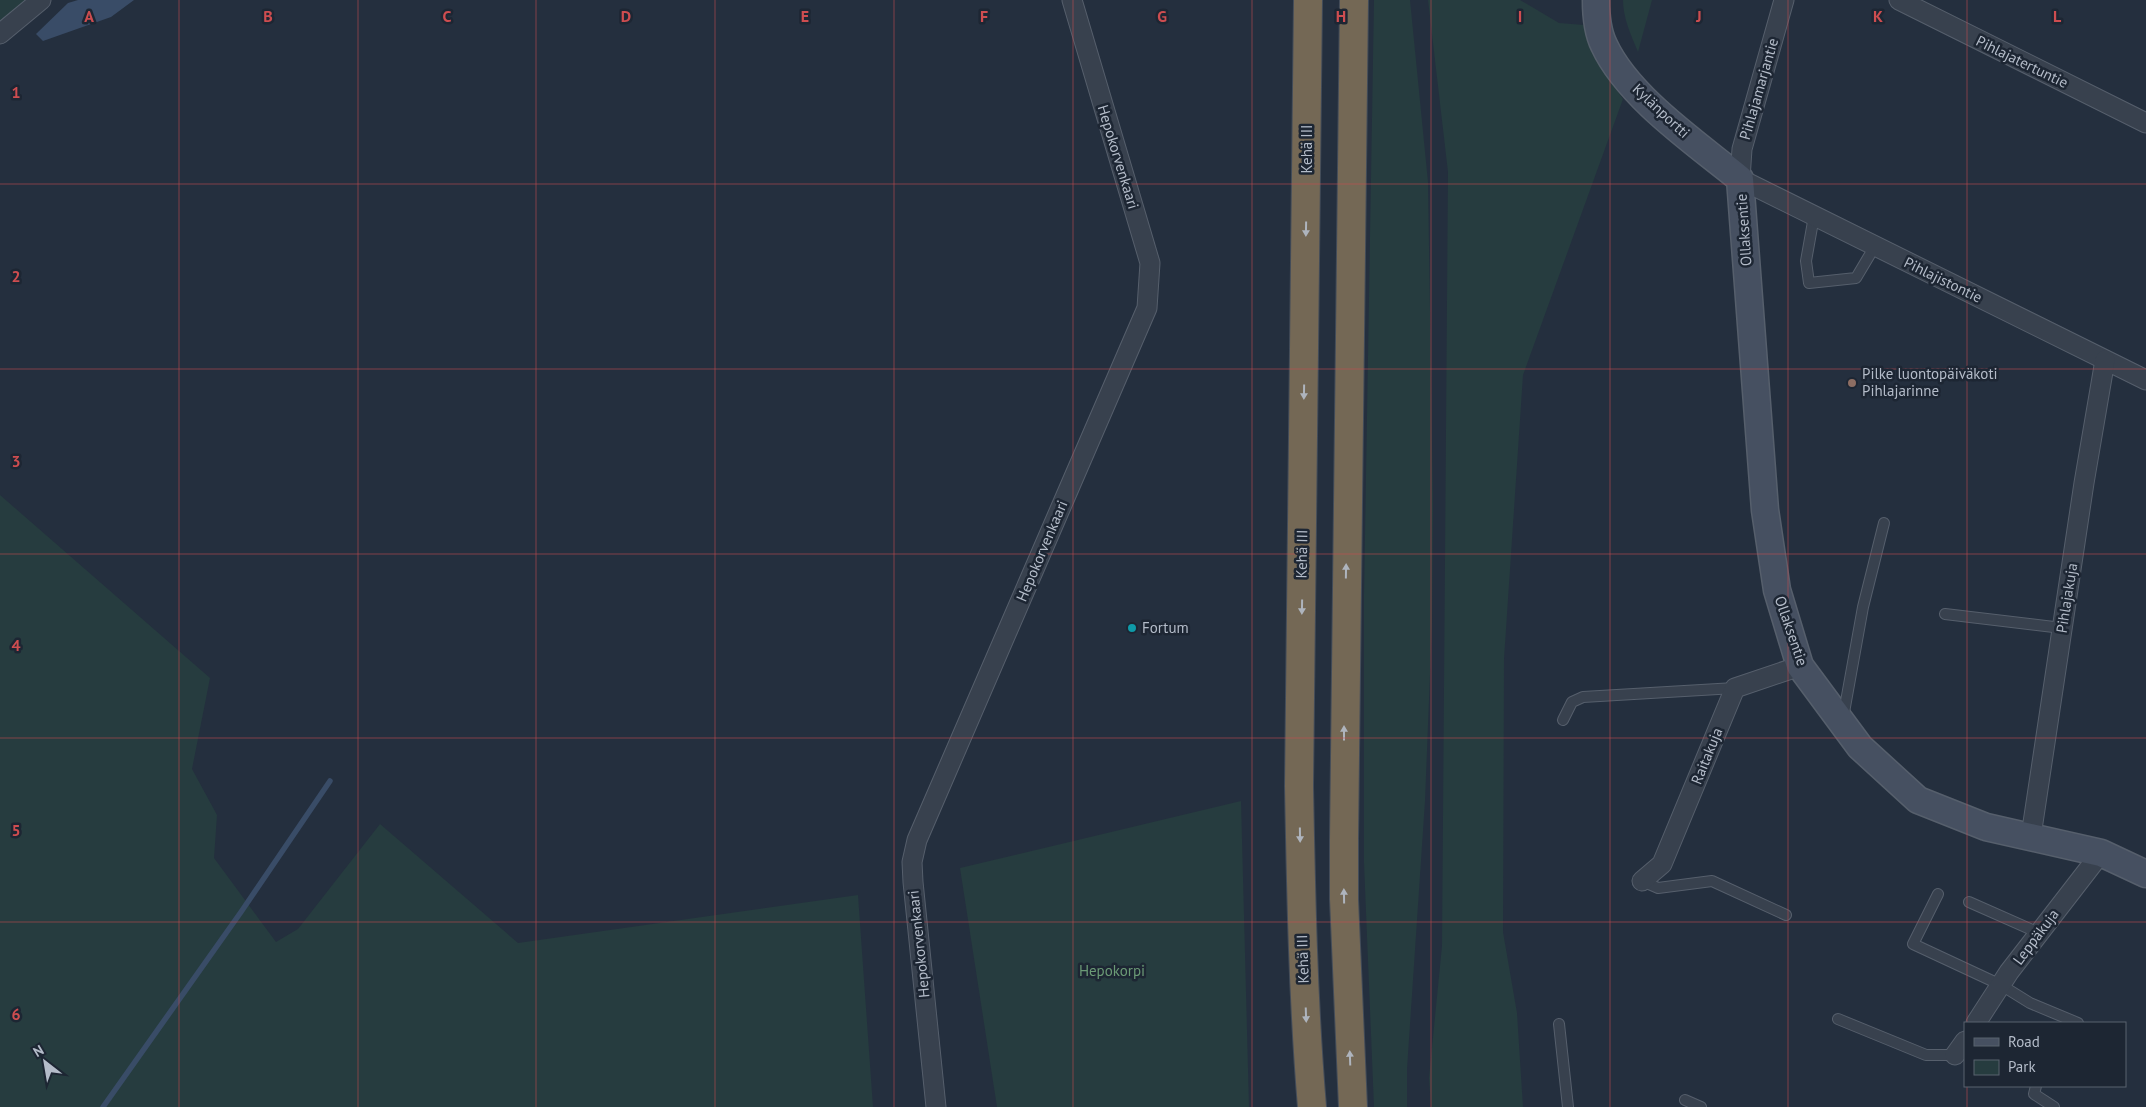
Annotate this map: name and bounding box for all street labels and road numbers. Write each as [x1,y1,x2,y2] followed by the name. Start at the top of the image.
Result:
[1973,31,2071,92] street label: Pihlajatertuntie
[1735,36,1782,142] street label: Pihlajamarjantie
[1629,79,1694,142] street label: Kylänportti
[1094,102,1143,211] street label: Hepokorvenkaari
[1297,125,1316,173] street label: Kehä III
[1731,193,1756,267] street label: Ollaksentie
[1901,252,1985,307] street label: Pihlajistontie
[1012,497,1071,604] street label: Hepokorvenkaari
[1292,529,1311,579] street label: Kehä III
[2052,562,2081,634] street label: Pihlajakuja
[1771,593,1812,668] street label: Ollaksentie
[1687,725,1726,787] street label: Raitakuja
[903,889,934,999] street label: Hepokorvenkaari
[2008,905,2063,968] street label: Leppäkuja
[1292,934,1313,984] street label: Kehä III

